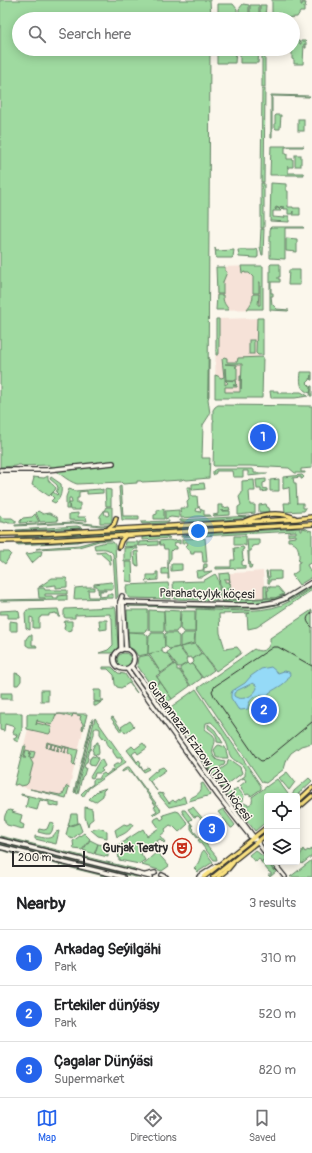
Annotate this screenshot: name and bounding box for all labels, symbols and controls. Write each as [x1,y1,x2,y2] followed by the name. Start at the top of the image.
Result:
[12,12,300,56] search box
[26,23,48,45] icon: search
[58,25,131,44] text: Search here
[250,422,276,452] pin: 1
[188,521,208,541] your location
[159,586,255,602] street label: Parahatçylyk köçesi
[143,678,255,824] street label: Gurbannazar Ezizow (1971) köçesi
[251,695,277,725] pin: 2
[264,793,300,865] map controls
[264,793,300,829] button: locate
[199,814,225,844] pin: 3
[264,829,300,865] button: layers
[171,837,193,859] theatre icon: Gurjak Teatry
[102,841,169,856] place label: Gurjak Teatry
[12,849,85,868] scale bar
[18,851,51,864] text: 200 m
[16,893,65,914] text: Nearby
[249,895,296,911] text: 3 results
[54,940,161,959] text: Arkadag Seýilgähi
[26,950,32,966] text: 1
[260,950,296,966] text: 310 m
[54,959,77,975] text: Park
[54,996,159,1015] text: Ertekiler dünýäsy
[25,1006,33,1022] text: 2
[258,1006,296,1022] text: 520 m
[54,1015,77,1031] text: Park
[54,1052,153,1071] text: Çagalar Dünýäsi
[25,1062,33,1078] text: 3
[259,1062,296,1078] text: 820 m
[54,1071,125,1087] text: Supermarket
[36,1107,58,1144] tab: Map
[130,1107,177,1144] tab: Directions
[249,1107,276,1144] tab: Saved

